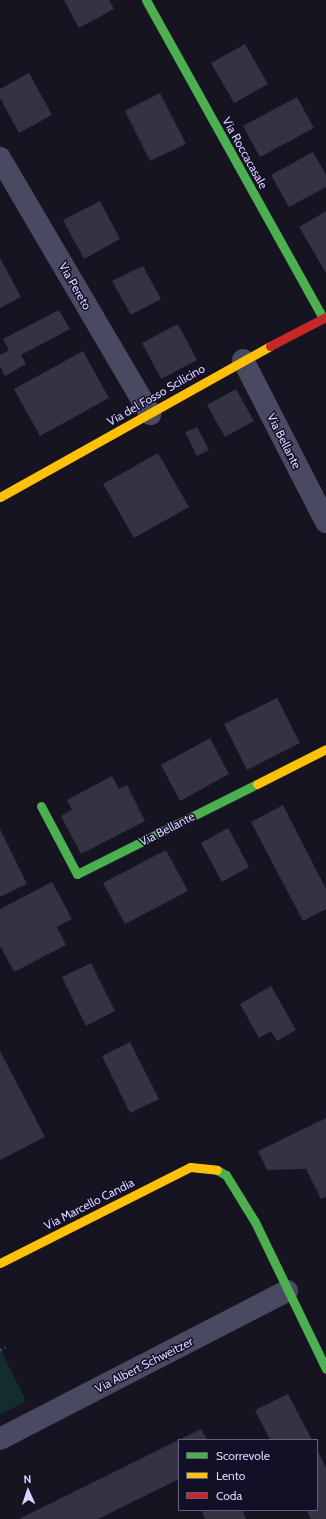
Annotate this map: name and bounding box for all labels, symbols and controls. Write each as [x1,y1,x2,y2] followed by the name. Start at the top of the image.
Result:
[219,115,271,191] street label: Via Roccacasale
[56,260,94,312] street label: Via Pereto
[105,361,207,429] street label: Via del Fosso Scilicino
[264,411,304,471] street label: Via Bellante
[137,809,197,849] street label: Via Bellante
[42,1175,136,1233] street label: Via Marcello Candia
[93,1334,195,1396] street label: Via Albert Schweitzer
[178,1439,318,1511] legend
[216,1448,270,1463] text: Scorrevole
[216,1468,245,1483] text: Lento
[8,1471,48,1511] north arrow
[23,1472,32,1486] text: N
[216,1488,242,1503] text: Coda

